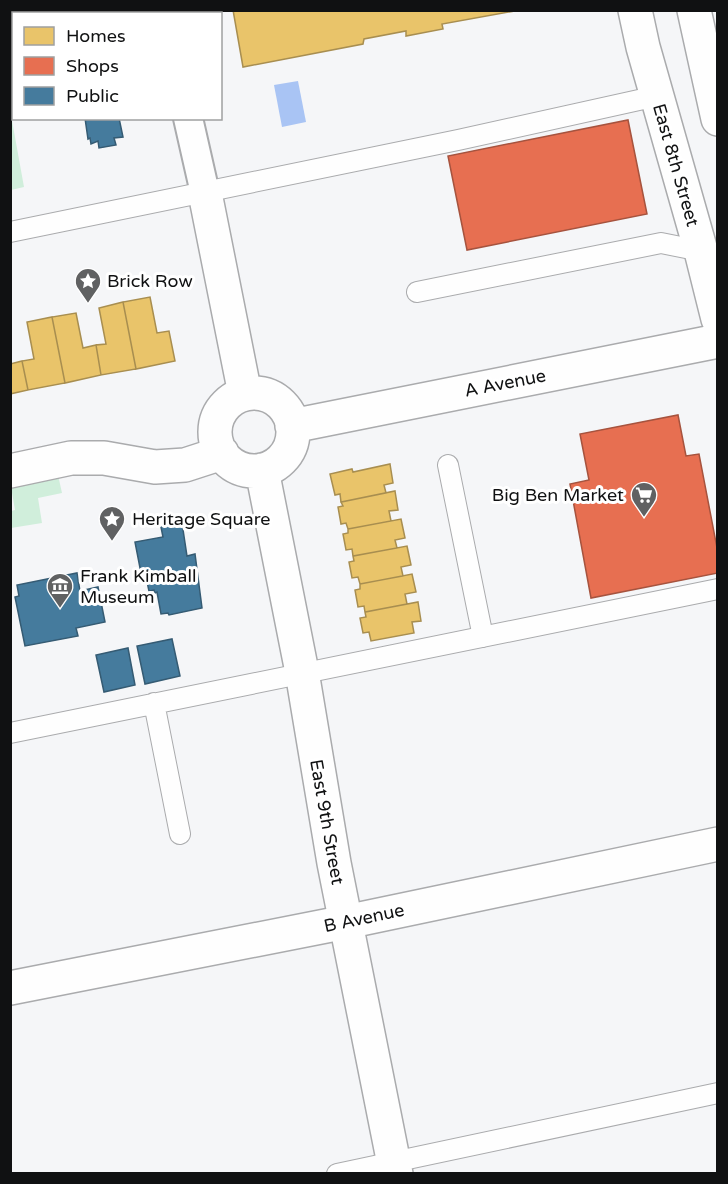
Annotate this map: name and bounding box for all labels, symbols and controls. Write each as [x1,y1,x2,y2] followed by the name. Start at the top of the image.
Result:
[12,12,222,120] legend
[66,25,126,47] text: Homes
[66,55,119,77] text: Shops
[66,85,119,107] text: Public
[648,101,704,229] street label: East 8th Street
[73,266,103,304] place icon: Brick Row
[107,270,193,292] place label: Brick Row
[462,364,548,402] street label: A Avenue
[629,480,659,518] supermarket icon: Big Ben Market
[492,484,624,506] place label: Big Ben Market
[97,504,127,542] place icon: Heritage Square
[132,508,270,530] place label: Heritage Square
[80,565,196,608] place label: Frank Kimball Museum
[45,571,75,609] museum icon: Frank Kimball Museum
[305,758,349,886] street label: East 9th Street
[322,899,406,937] street label: B Avenue

